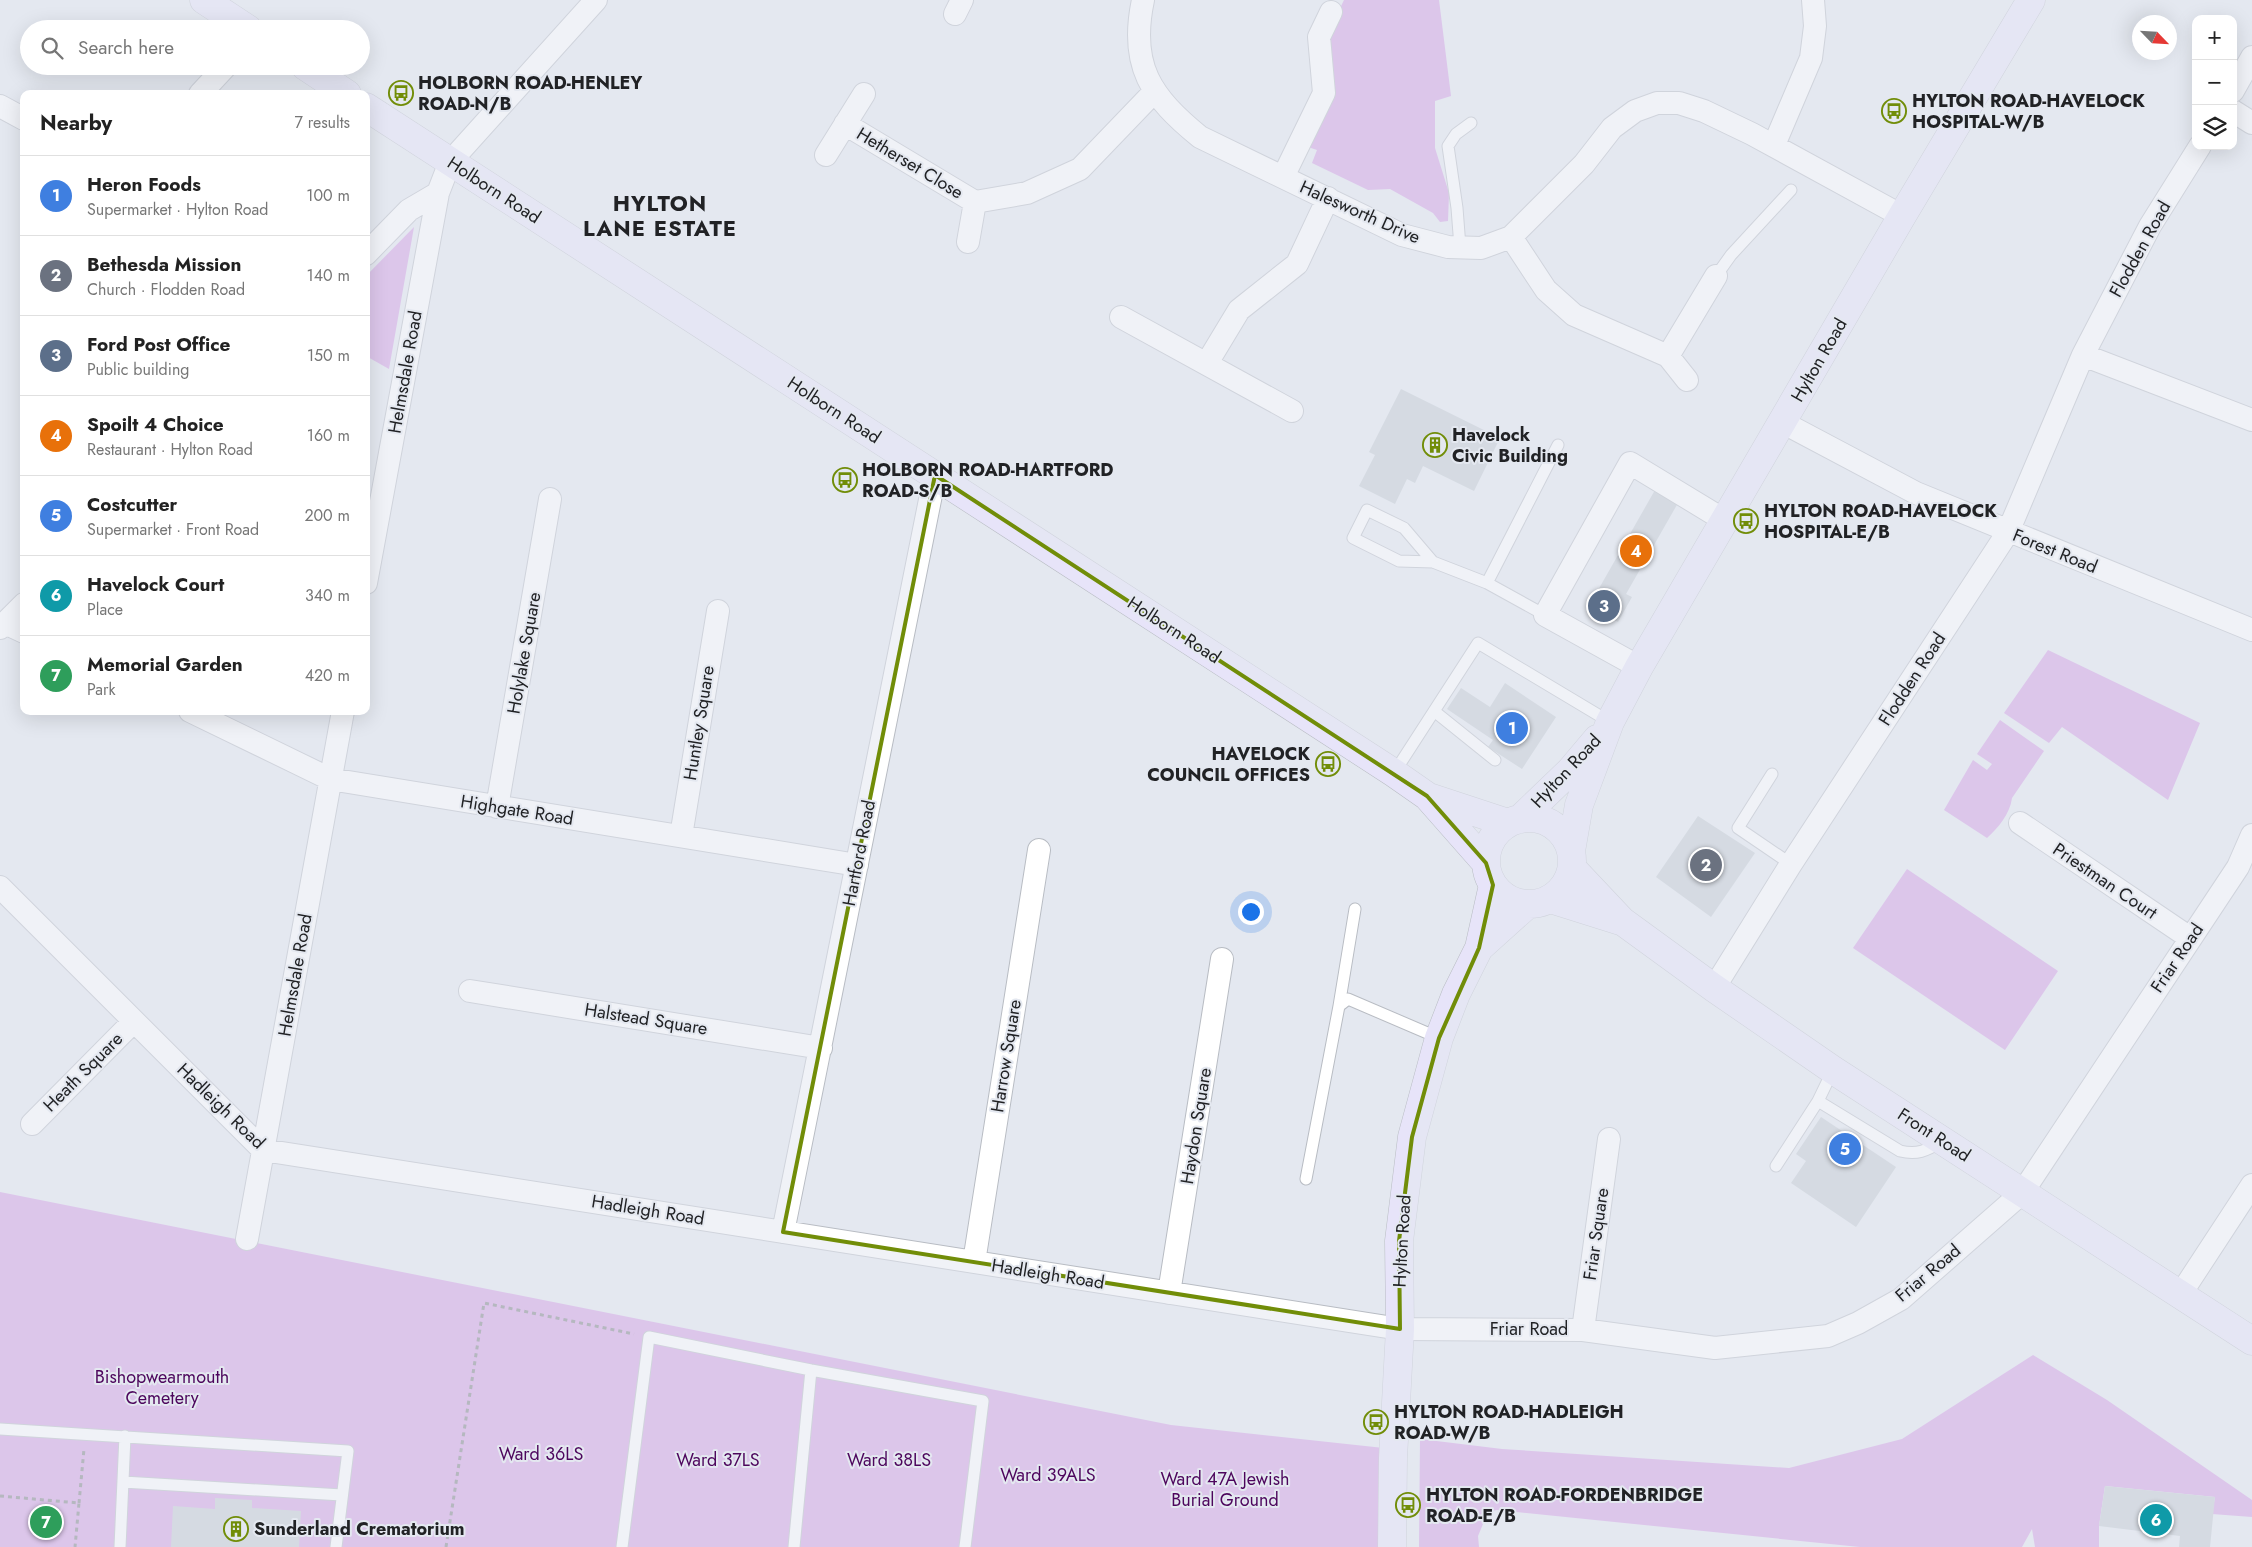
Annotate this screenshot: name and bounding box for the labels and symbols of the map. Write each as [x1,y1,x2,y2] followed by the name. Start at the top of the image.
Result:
[2132,15,2177,60] north arrow
[418,70,642,117] place label: HOLBORN ROAD-HENLEY ROAD-N/B
[388,80,414,106] bus stop icon: HOLBORN ROAD-HENLEY ROAD-N/B
[1912,88,2145,135] place label: HYLTON ROAD-HAVELOCK HOSPITAL-W/B
[1881,98,1907,124] bus stop icon: HYLTON ROAD-HAVELOCK HOSPITAL-W/B
[852,121,968,205] street label: Hetherset Close
[442,150,546,230] street label: Holborn Road
[1296,174,1424,250] street label: Halesworth Drive
[583,187,737,244] district label: HYLTON LANE ESTATE
[2103,196,2177,302] street label: Flodden Road
[381,309,429,435] street label: Helmsdale Road
[1785,313,1853,407] street label: Hylton Road
[782,370,886,450] street label: Holborn Road
[1452,422,1568,469] place label: Havelock Civic Building
[1422,432,1448,458] building icon: Havelock Civic Building
[862,457,1114,504] place label: HOLBORN ROAD-HARTFORD ROAD-S/B
[832,467,858,493] bus stop icon: HOLBORN ROAD-HARTFORD ROAD-S/B
[1764,498,1997,545] place label: HYLTON ROAD-HAVELOCK HOSPITAL-E/B
[1733,508,1759,534] bus stop icon: HYLTON ROAD-HAVELOCK HOSPITAL-E/B
[2009,522,2101,580] street label: Forest Road
[1620,532,1652,570] pin: 4
[1588,587,1620,625] pin: 3
[500,590,548,716] street label: Holylake Square
[1122,590,1226,670] street label: Holborn Road
[1872,627,1952,731] street label: Flodden Road
[677,664,721,782] street label: Huntley Square
[1496,709,1528,747] pin: 1
[1525,728,1607,814] street label: Hylton Road
[1147,741,1310,788] place label: HAVELOCK COUNCIL OFFICES
[1315,751,1341,777] bus stop icon: HAVELOCK COUNCIL OFFICES
[459,788,575,832] street label: Highgate Road
[836,798,882,908] street label: Hartford Road
[2048,836,2163,926] street label: Priestman Court
[1690,846,1722,884] pin: 2
[1238,899,1264,925] your location
[271,912,319,1038] street label: Helmsdale Road
[2144,918,2210,998] street label: Friar Road
[583,996,709,1042] street label: Halstead Square
[984,998,1028,1114] street label: Harrow Square
[37,1026,129,1118] street label: Heath Square
[171,1057,271,1155] street label: Hadleigh Road
[1174,1066,1218,1186] street label: Haydon Square
[1892,1102,1976,1168] street label: Front Road
[1829,1130,1861,1168] pin: 5
[1577,1186,1615,1282] street label: Friar Square
[590,1188,706,1232] street label: Hadleigh Road
[1387,1194,1417,1288] street label: Hylton Road
[1890,1238,1966,1308] street label: Friar Road
[990,1252,1106,1296] street label: Hadleigh Road
[1490,1316,1568,1342] street label: Friar Road
[95,1364,229,1411] park label: Bishopwearmouth Cemetery
[1394,1399,1624,1446] place label: HYLTON ROAD-HADLEIGH ROAD-W/B
[1363,1409,1389,1435] bus stop icon: HYLTON ROAD-HADLEIGH ROAD-W/B
[499,1441,583,1467] park label: Ward 36LS
[676,1447,760,1473] park label: Ward 37LS
[847,1447,931,1473] park label: Ward 38LS
[1000,1462,1096,1488] park label: Ward 39ALS
[1161,1466,1289,1513] park label: Ward 47A Jewish Burial Ground
[1426,1482,1703,1529] place label: HYLTON ROAD-FORDENBRIDGE ROAD-E/B
[1395,1492,1421,1518] bus stop icon: HYLTON ROAD-FORDENBRIDGE ROAD-E/B
[2140,1501,2172,1539] pin: 6
[30,1503,62,1541] pin: 7
[223,1516,249,1542] building icon: Sunderland Crematorium
[254,1516,465,1542] place label: Sunderland Crematorium

